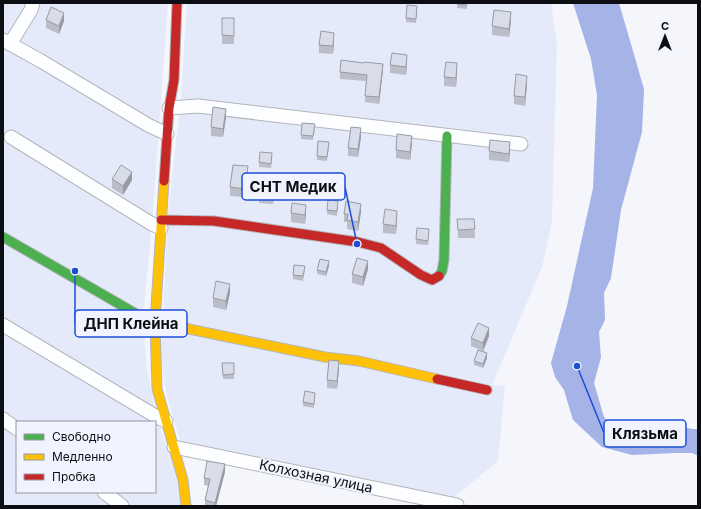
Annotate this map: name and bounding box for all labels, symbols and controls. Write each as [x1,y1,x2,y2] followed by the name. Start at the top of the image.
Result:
[645,16,685,56] north arrow
[661,19,669,33] text: С
[242,173,345,200] callout: СНТ Медик
[250,177,337,196] text: СНТ Медик
[75,310,187,337] callout: ДНП Клейна
[83,314,179,333] text: ДНП Клейна
[604,420,686,447] callout: Клязьма
[16,421,156,493] legend
[612,424,678,443] text: Клязьма
[52,429,111,444] text: Свободно
[52,449,113,464] text: Медленно
[258,455,374,496] street label: Колхозная улица
[52,469,96,484] text: Пробка

